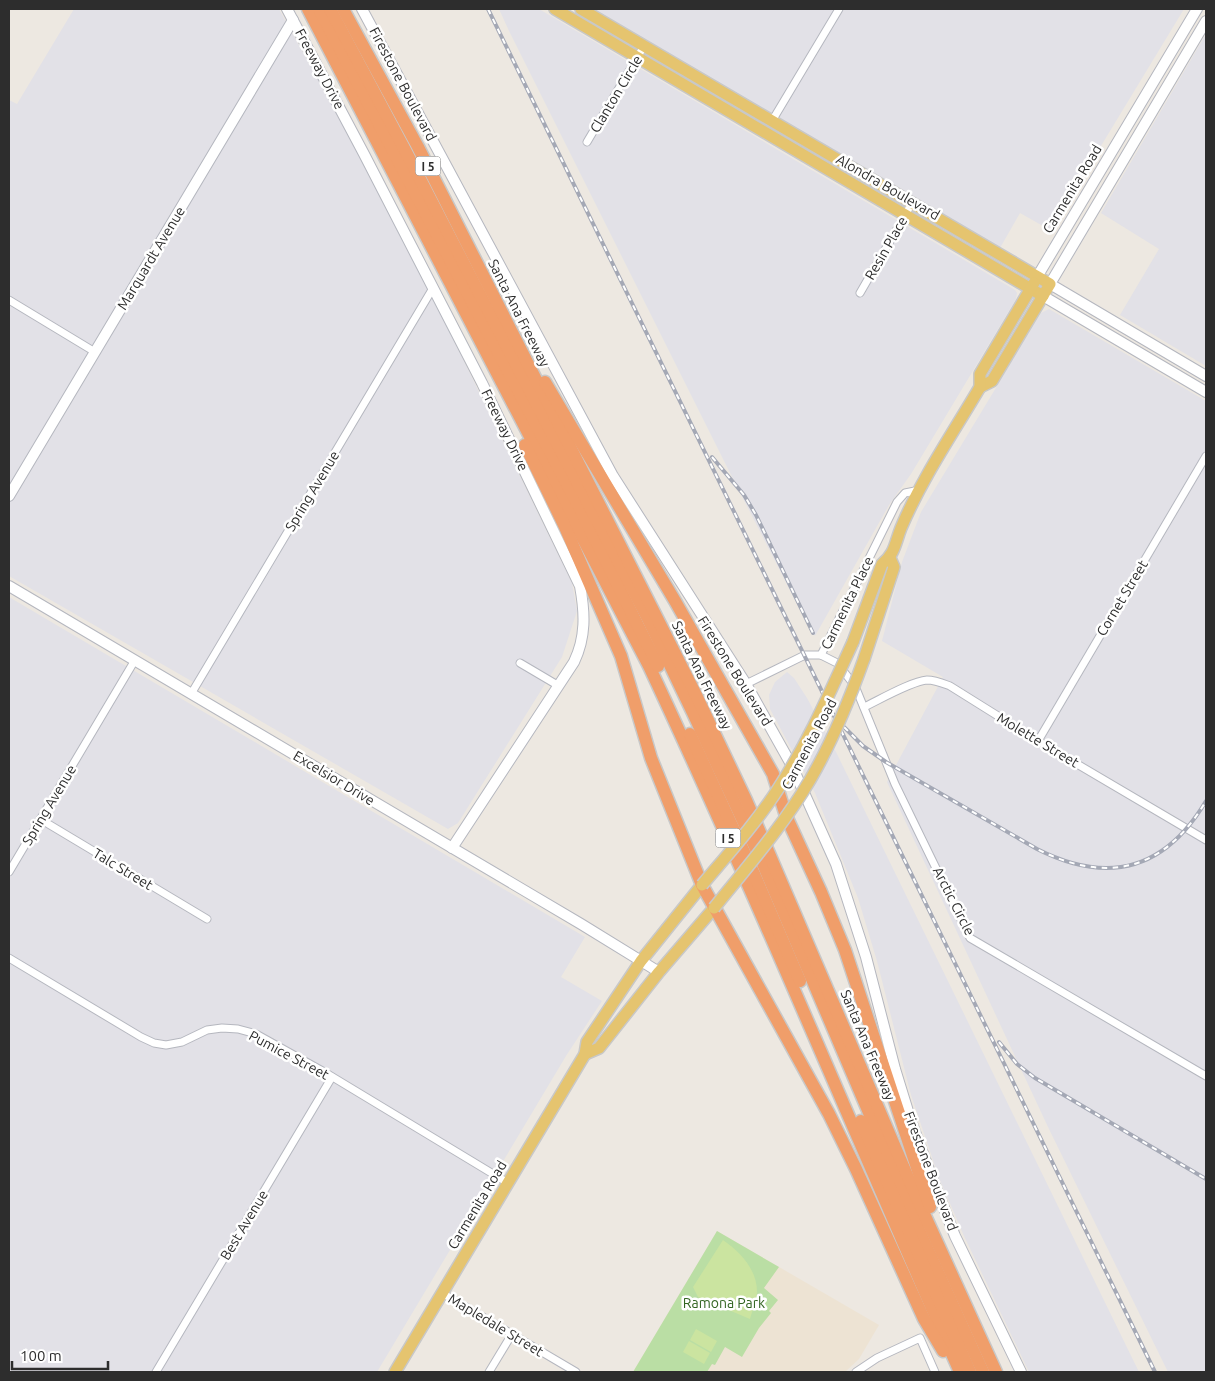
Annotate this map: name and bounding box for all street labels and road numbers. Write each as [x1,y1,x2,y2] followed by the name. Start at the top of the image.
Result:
[366,24,440,144] street label: Firestone Boulevard
[292,26,348,112] street label: Freeway Drive
[587,52,645,136] street label: Clanton Circle
[1039,142,1105,236] street label: Carmenita Road
[833,151,943,223] street label: Alondra Boulevard
[416,157,440,176] road number: I 5
[114,204,188,312] street label: Marquardt Avenue
[861,213,911,283] street label: Resin Place
[485,257,553,370] street label: Santa Ana Freeway
[478,387,532,473] street label: Freeway Drive
[282,448,342,534] street label: Spring Avenue
[818,554,876,652] street label: Carmenita Place
[1093,557,1151,639] street label: Cornet Street
[695,613,775,729] street label: Firestone Boulevard
[669,618,735,732] street label: Santa Ana Freeway
[778,696,840,792] street label: Carmenita Road
[994,709,1082,771] street label: Molette Street
[290,747,378,809] street label: Excelsior Drive
[19,762,79,848] street label: Spring Avenue
[716,828,740,848] road number: I 5
[90,845,156,893] street label: Talc Street
[930,864,978,938] street label: Arctic Circle
[837,987,899,1103] street label: Santa Ana Freeway
[246,1027,332,1083] street label: Pumice Street
[901,1109,961,1233] street label: Firestone Boulevard
[444,1158,510,1252] street label: Carmenita Road
[217,1187,271,1263] street label: Best Avenue
[446,1290,547,1360] street label: Mapledale Street

